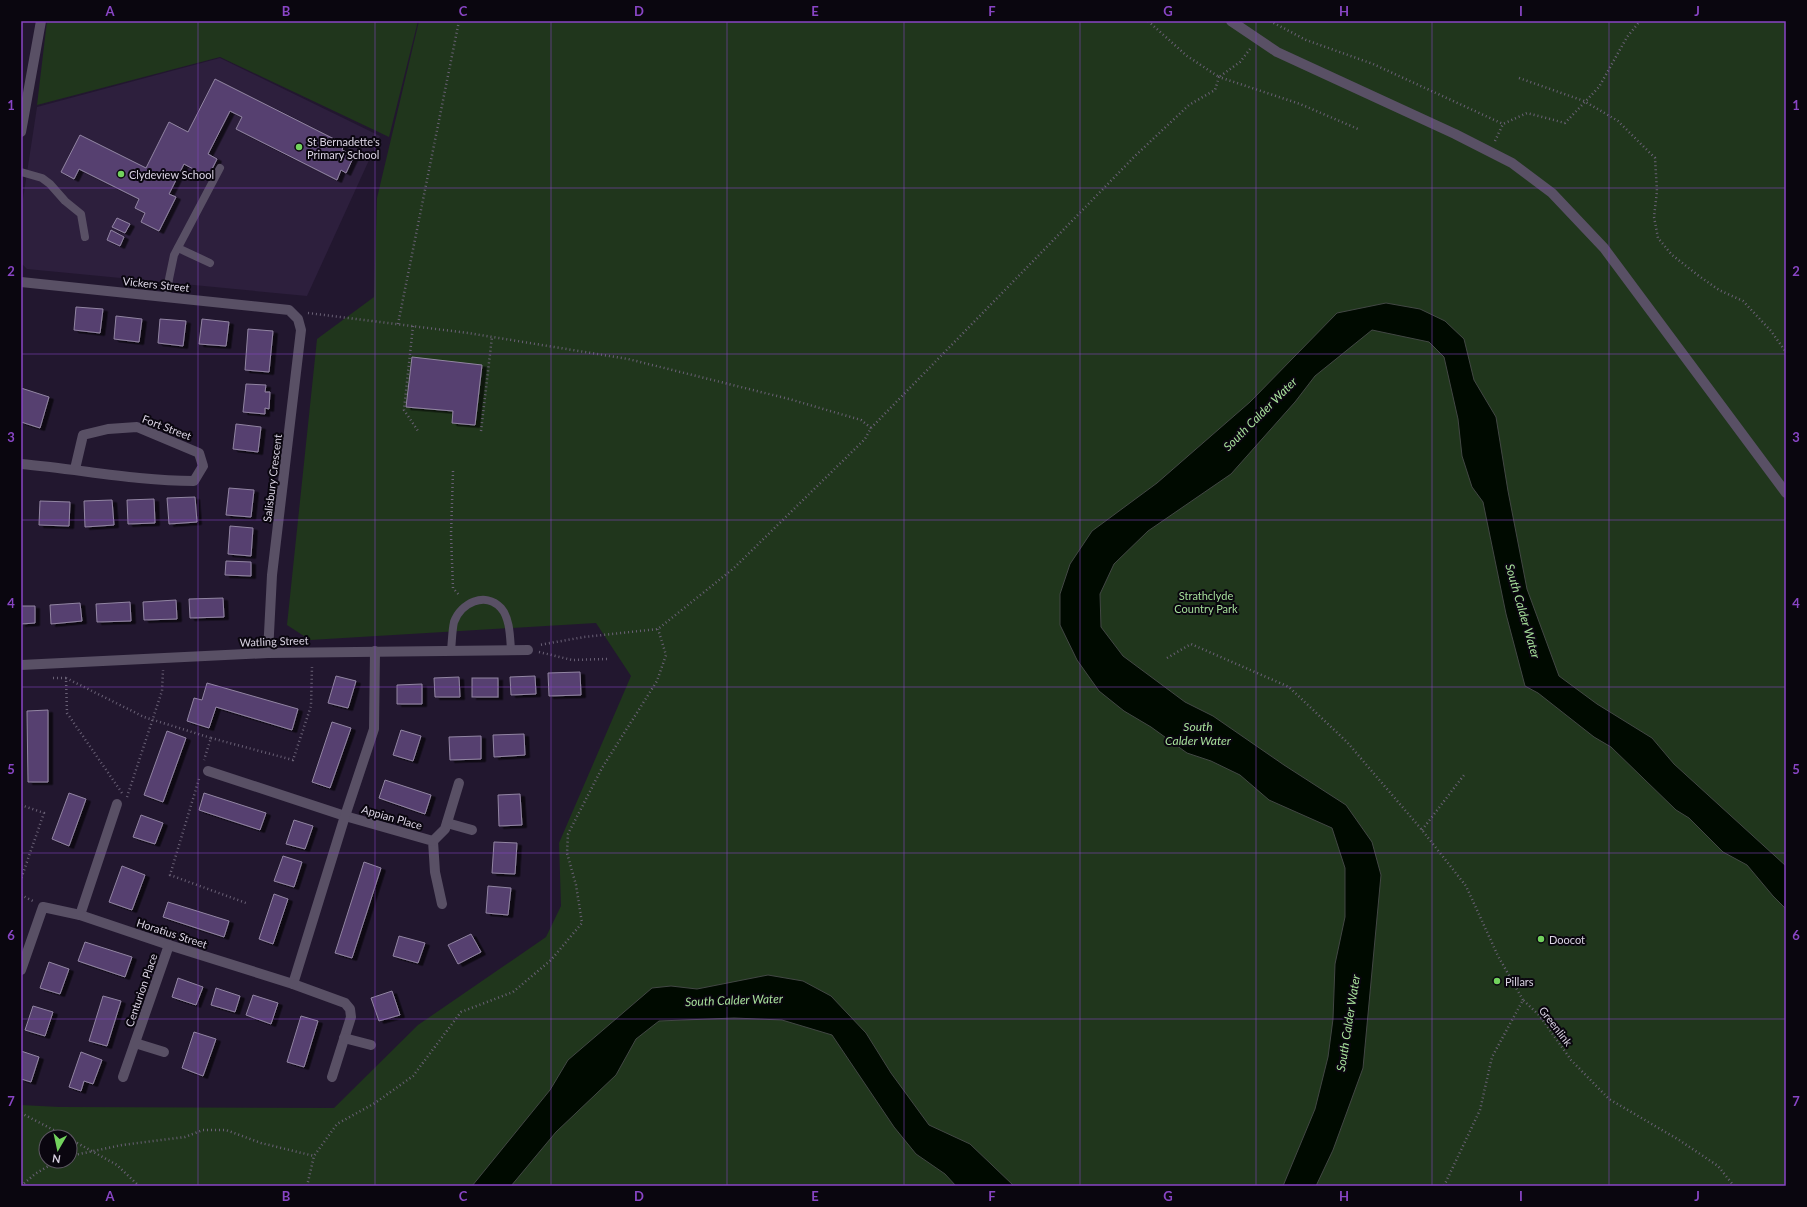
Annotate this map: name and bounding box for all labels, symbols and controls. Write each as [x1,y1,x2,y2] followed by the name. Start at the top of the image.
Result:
[104,3,115,19] text: A
[282,3,291,19] text: B
[459,3,468,19] text: C
[634,3,644,19] text: D
[811,3,819,19] text: E
[988,3,996,19] text: F
[1163,3,1173,19] text: G
[1339,3,1349,19] text: H
[1519,3,1523,19] text: I
[1694,3,1700,19] text: J
[7,97,15,113] text: 1
[1792,97,1800,113] text: 1
[307,135,380,161] place label: St Bernadette's Primary School
[294,142,304,152] marker: St Bernadette's Primary School
[129,168,214,181] place label: Clydeview School
[116,169,126,179] marker: Clydeview School
[7,263,15,279] text: 2
[1792,263,1800,279] text: 2
[122,274,190,294] street label: Vickers Street
[1220,373,1301,454] water label: South Calder Water
[141,412,194,442] street label: Fort Street
[7,429,15,445] text: 3
[1792,429,1800,445] text: 3
[260,433,284,523] street label: Salisbury Crescent
[1502,562,1544,661] water label: South Calder Water
[1174,589,1238,615] park label: Strathclyde Country Park
[7,595,15,611] text: 4
[1792,595,1800,611] text: 4
[239,633,309,649] street label: Watling Street
[1165,719,1232,748] water label: South Calder Water
[7,761,15,777] text: 5
[1792,761,1800,777] text: 5
[360,802,424,832] street label: Appian Place
[135,916,209,951] street label: Horatius Street
[7,927,15,943] text: 6
[1792,927,1800,943] text: 6
[1549,933,1585,946] place label: Doocot
[1536,934,1546,944] marker: Doocot
[122,951,160,1028] street label: Centurion Place
[1333,973,1363,1073] water label: South Calder Water
[1505,975,1534,988] place label: Pillars
[1492,976,1502,986] marker: Pillars
[685,991,784,1009] water label: South Calder Water
[1537,1004,1576,1049] street label: Greenlink
[7,1093,15,1109] text: 7
[1792,1093,1800,1109] text: 7
[38,1129,78,1169] north arrow
[51,1152,62,1166] text: N
[104,1188,115,1204] text: A
[282,1188,291,1204] text: B
[459,1188,468,1204] text: C
[634,1188,644,1204] text: D
[811,1188,819,1204] text: E
[988,1188,996,1204] text: F
[1163,1188,1173,1204] text: G
[1339,1188,1349,1204] text: H
[1519,1188,1523,1204] text: I
[1694,1188,1700,1204] text: J

